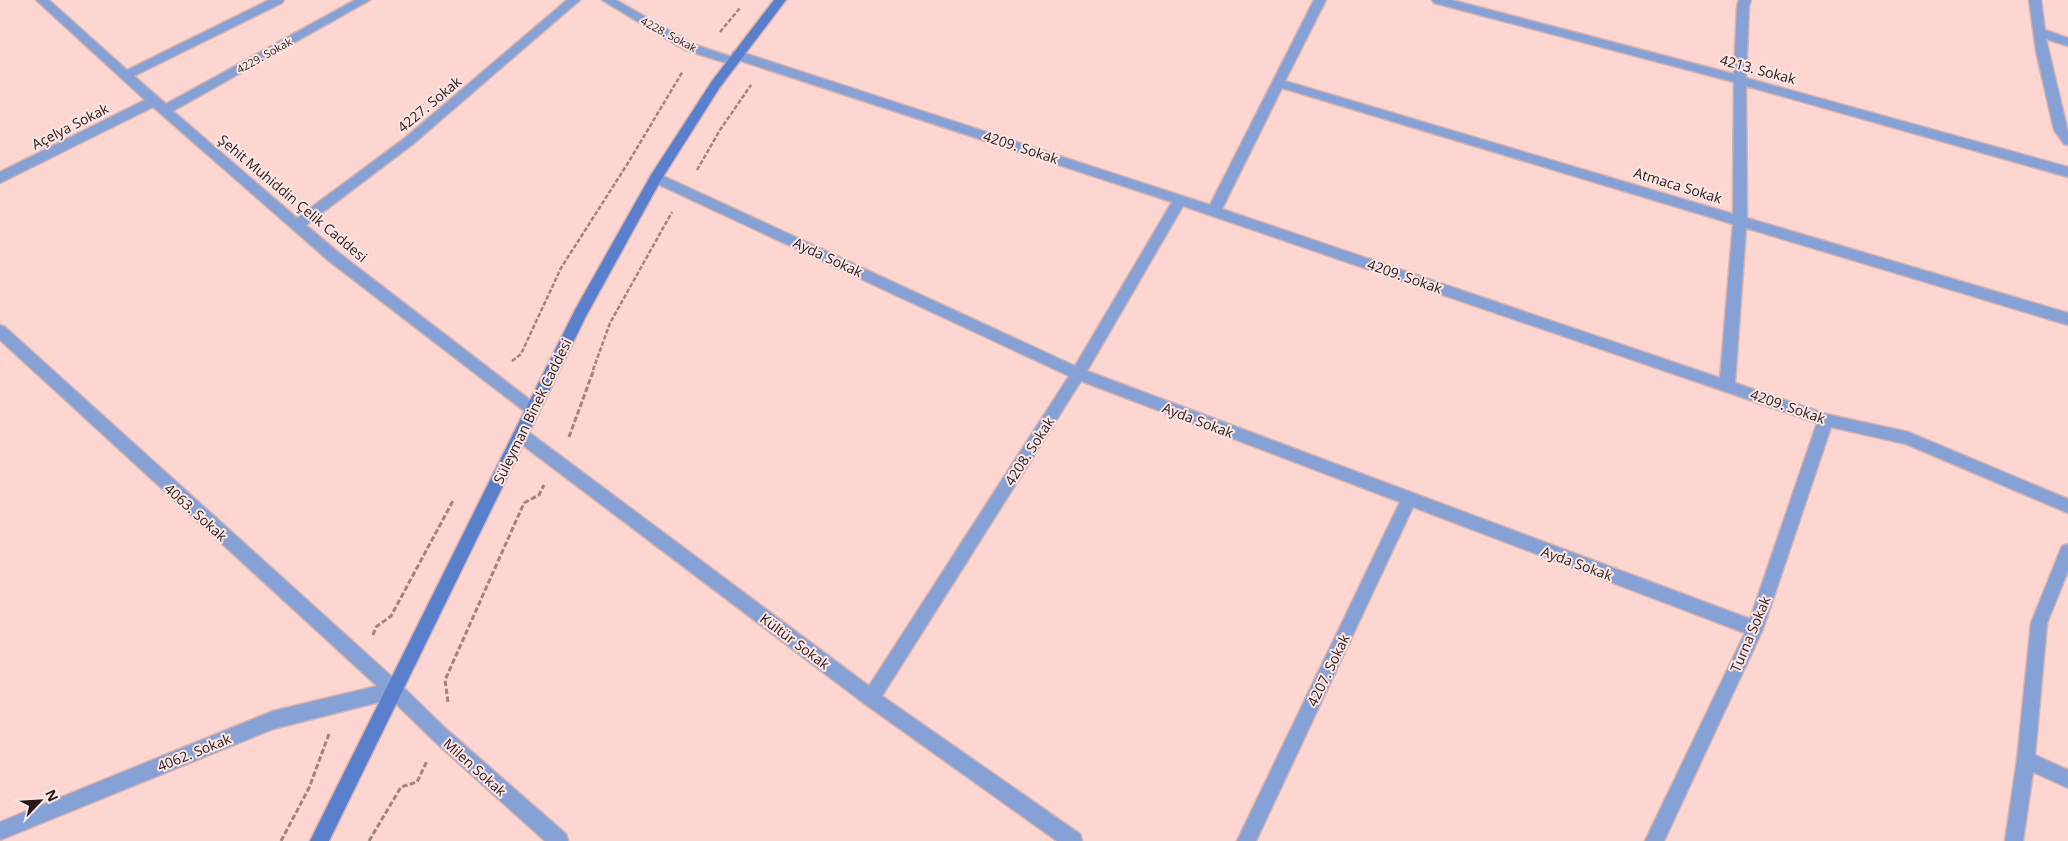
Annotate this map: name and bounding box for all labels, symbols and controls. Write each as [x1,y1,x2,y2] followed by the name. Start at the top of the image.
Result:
[638,13,700,55] street label: 4228. Sokak
[234,33,295,76] street label: 4229. Sokak
[1718,50,1799,88] street label: 4213. Sokak
[393,71,465,136] street label: 4227. Sokak
[28,98,112,154] street label: Açelya Sokak
[981,126,1062,168] street label: 4209. Sokak
[214,130,372,266] street label: Şehit Muhiddin Çelik Caddesi
[1632,163,1725,208] street label: Atmaca Sokak
[790,233,866,282] street label: Ayda Sokak
[1365,254,1446,298] street label: 4209. Sokak
[489,335,575,487] street label: Süleyman Binek Caddesi
[1748,384,1829,428] street label: 4209. Sokak
[1160,398,1237,442] street label: Ayda Sokak
[1000,413,1059,489] street label: 4208. Sokak
[161,479,232,546] street label: 4063. Sokak
[1539,541,1616,585] street label: Ayda Sokak
[1726,593,1775,675] street label: Turna Sokak
[756,609,834,674] street label: Kültür Sokak
[1302,630,1354,709] street label: 4207. Sokak
[154,728,234,775] street label: 4062. Sokak
[440,734,511,801] street label: Milen Sokak
[15,776,65,826] north arrow
[41,786,63,804] text: N

